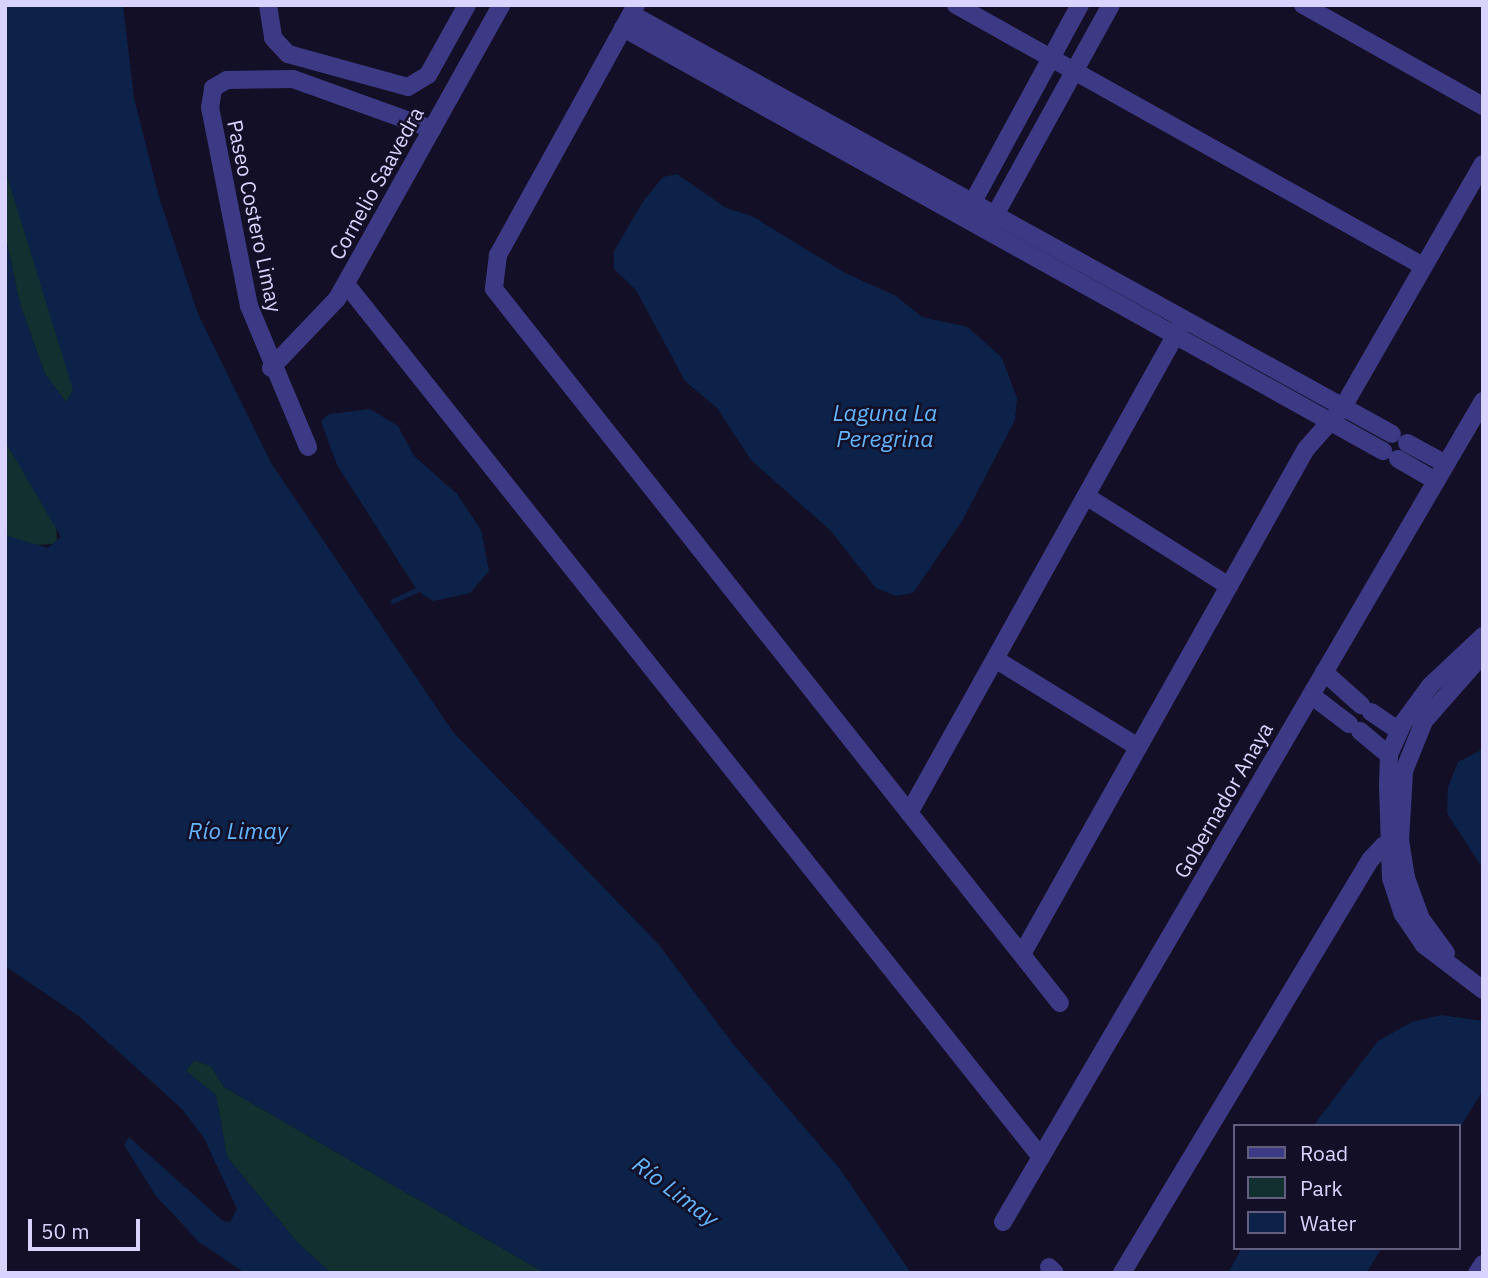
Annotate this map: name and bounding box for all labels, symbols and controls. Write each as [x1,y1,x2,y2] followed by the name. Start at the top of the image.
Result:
[324,102,428,264] street label: Cornelio Saavedra
[222,118,288,314] street label: Paseo Costero Limay
[833,398,937,452] water label: Laguna La Peregrina
[1168,718,1278,882] street label: Gobernador Anaya
[188,816,288,844] water label: Río Limay
[1232,1124,1460,1250] legend
[1300,1139,1348,1167] text: Road
[628,1150,724,1232] water label: Río Limay
[1300,1174,1343,1202] text: Park
[32,1204,144,1248] scale bar
[1300,1209,1356,1237] text: Water
[41,1217,90,1245] text: 50 m

